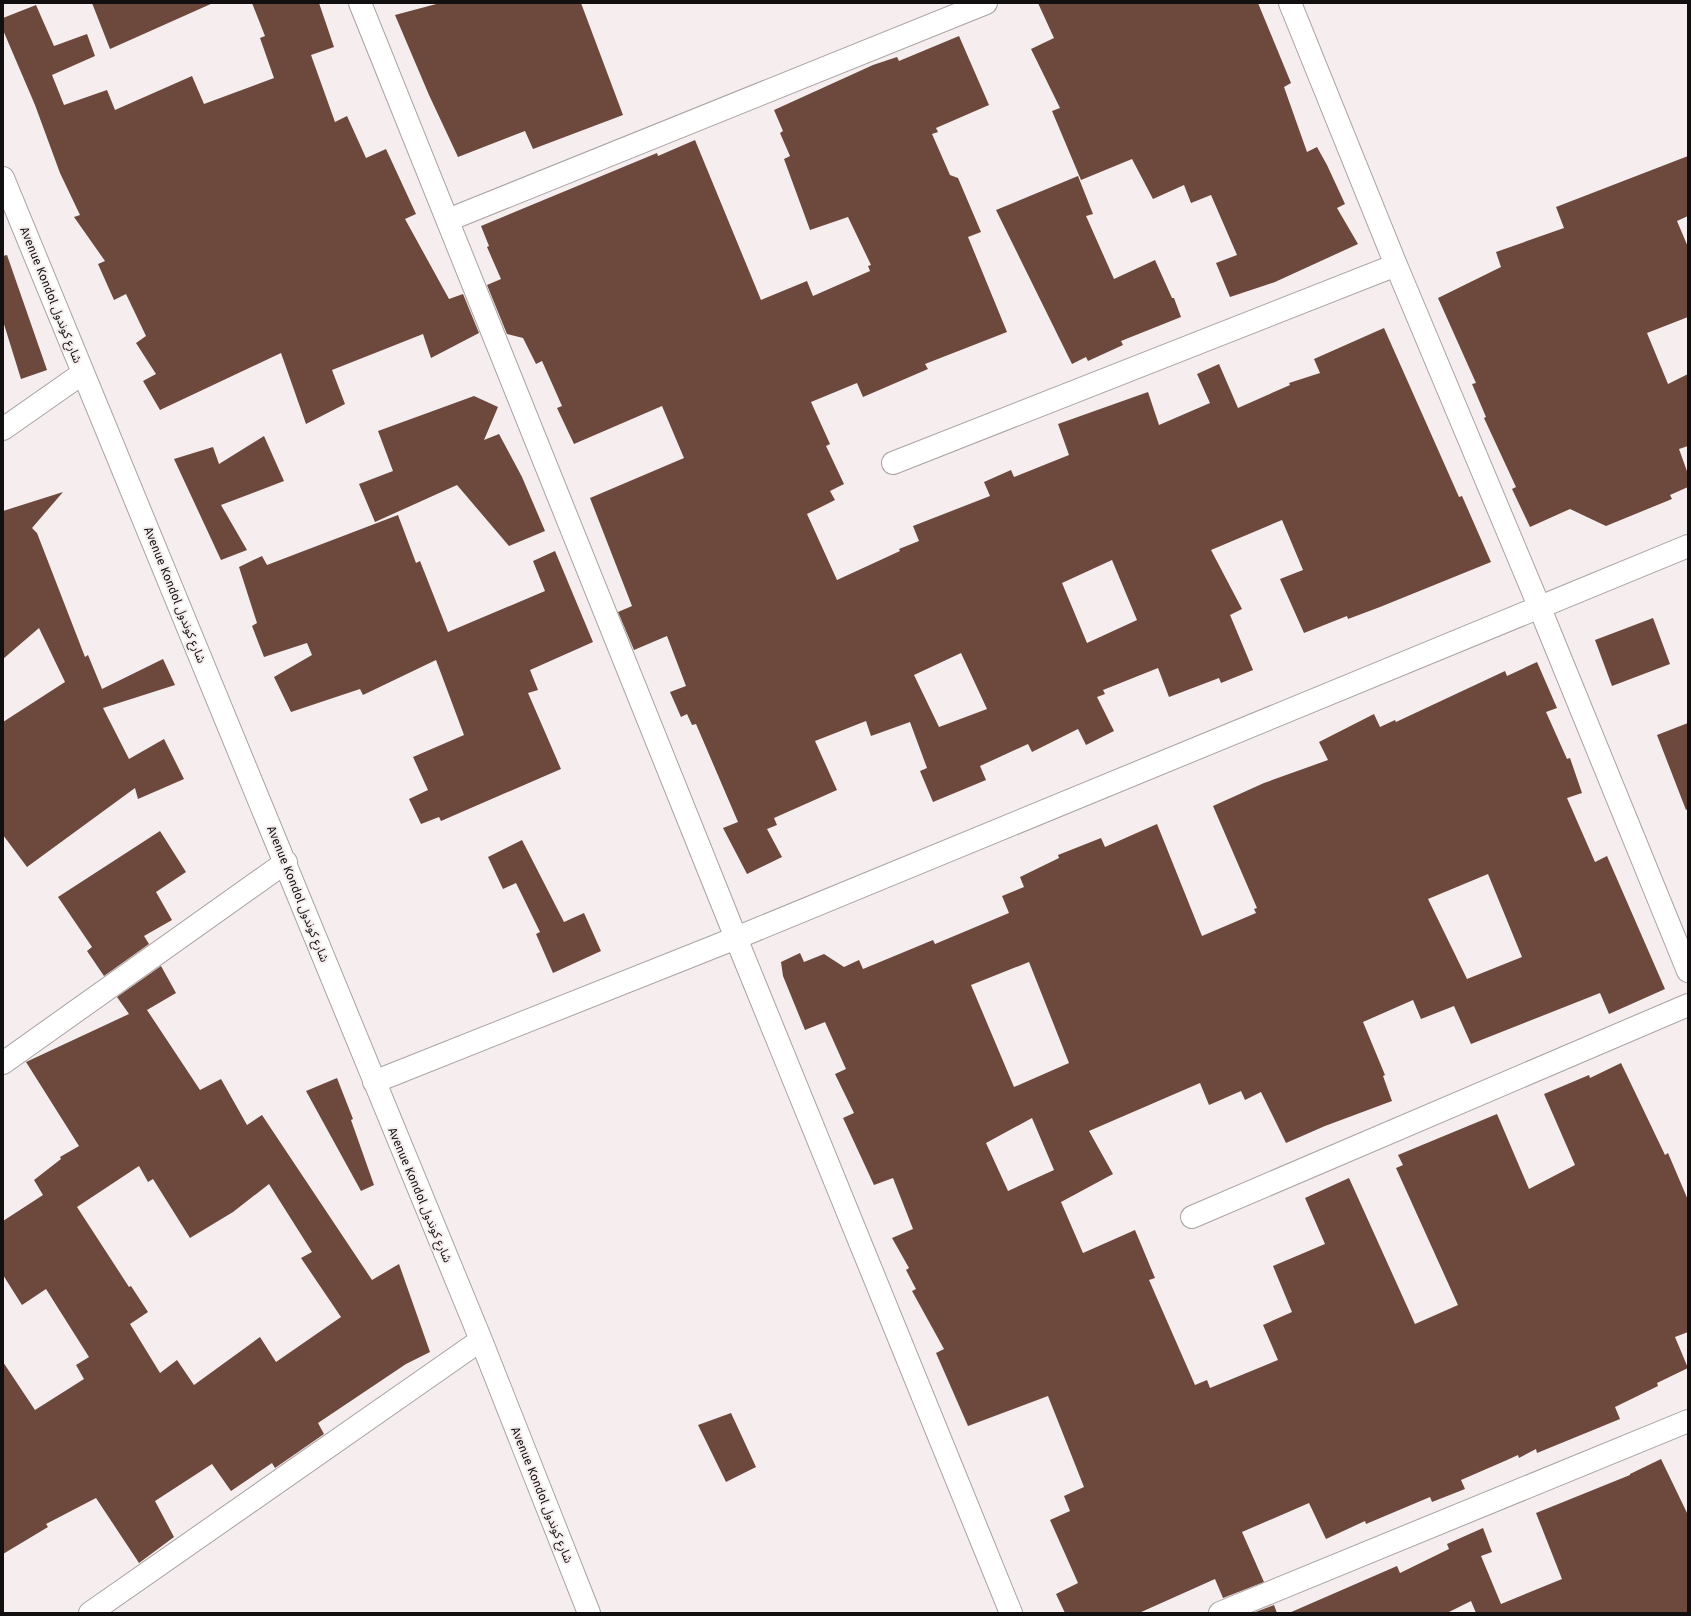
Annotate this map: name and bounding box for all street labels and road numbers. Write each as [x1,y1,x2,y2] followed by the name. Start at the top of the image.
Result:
[15,225,85,366] street label: Avenue Kondol شارع كوندول
[139,525,209,666] street label: Avenue Kondol شارع كوندول
[262,824,332,965] street label: Avenue Kondol شارع كوندول
[383,1125,455,1265] street label: Avenue Kondol شارع كوندول
[506,1425,576,1566] street label: Avenue Kondol شارع كوندول

